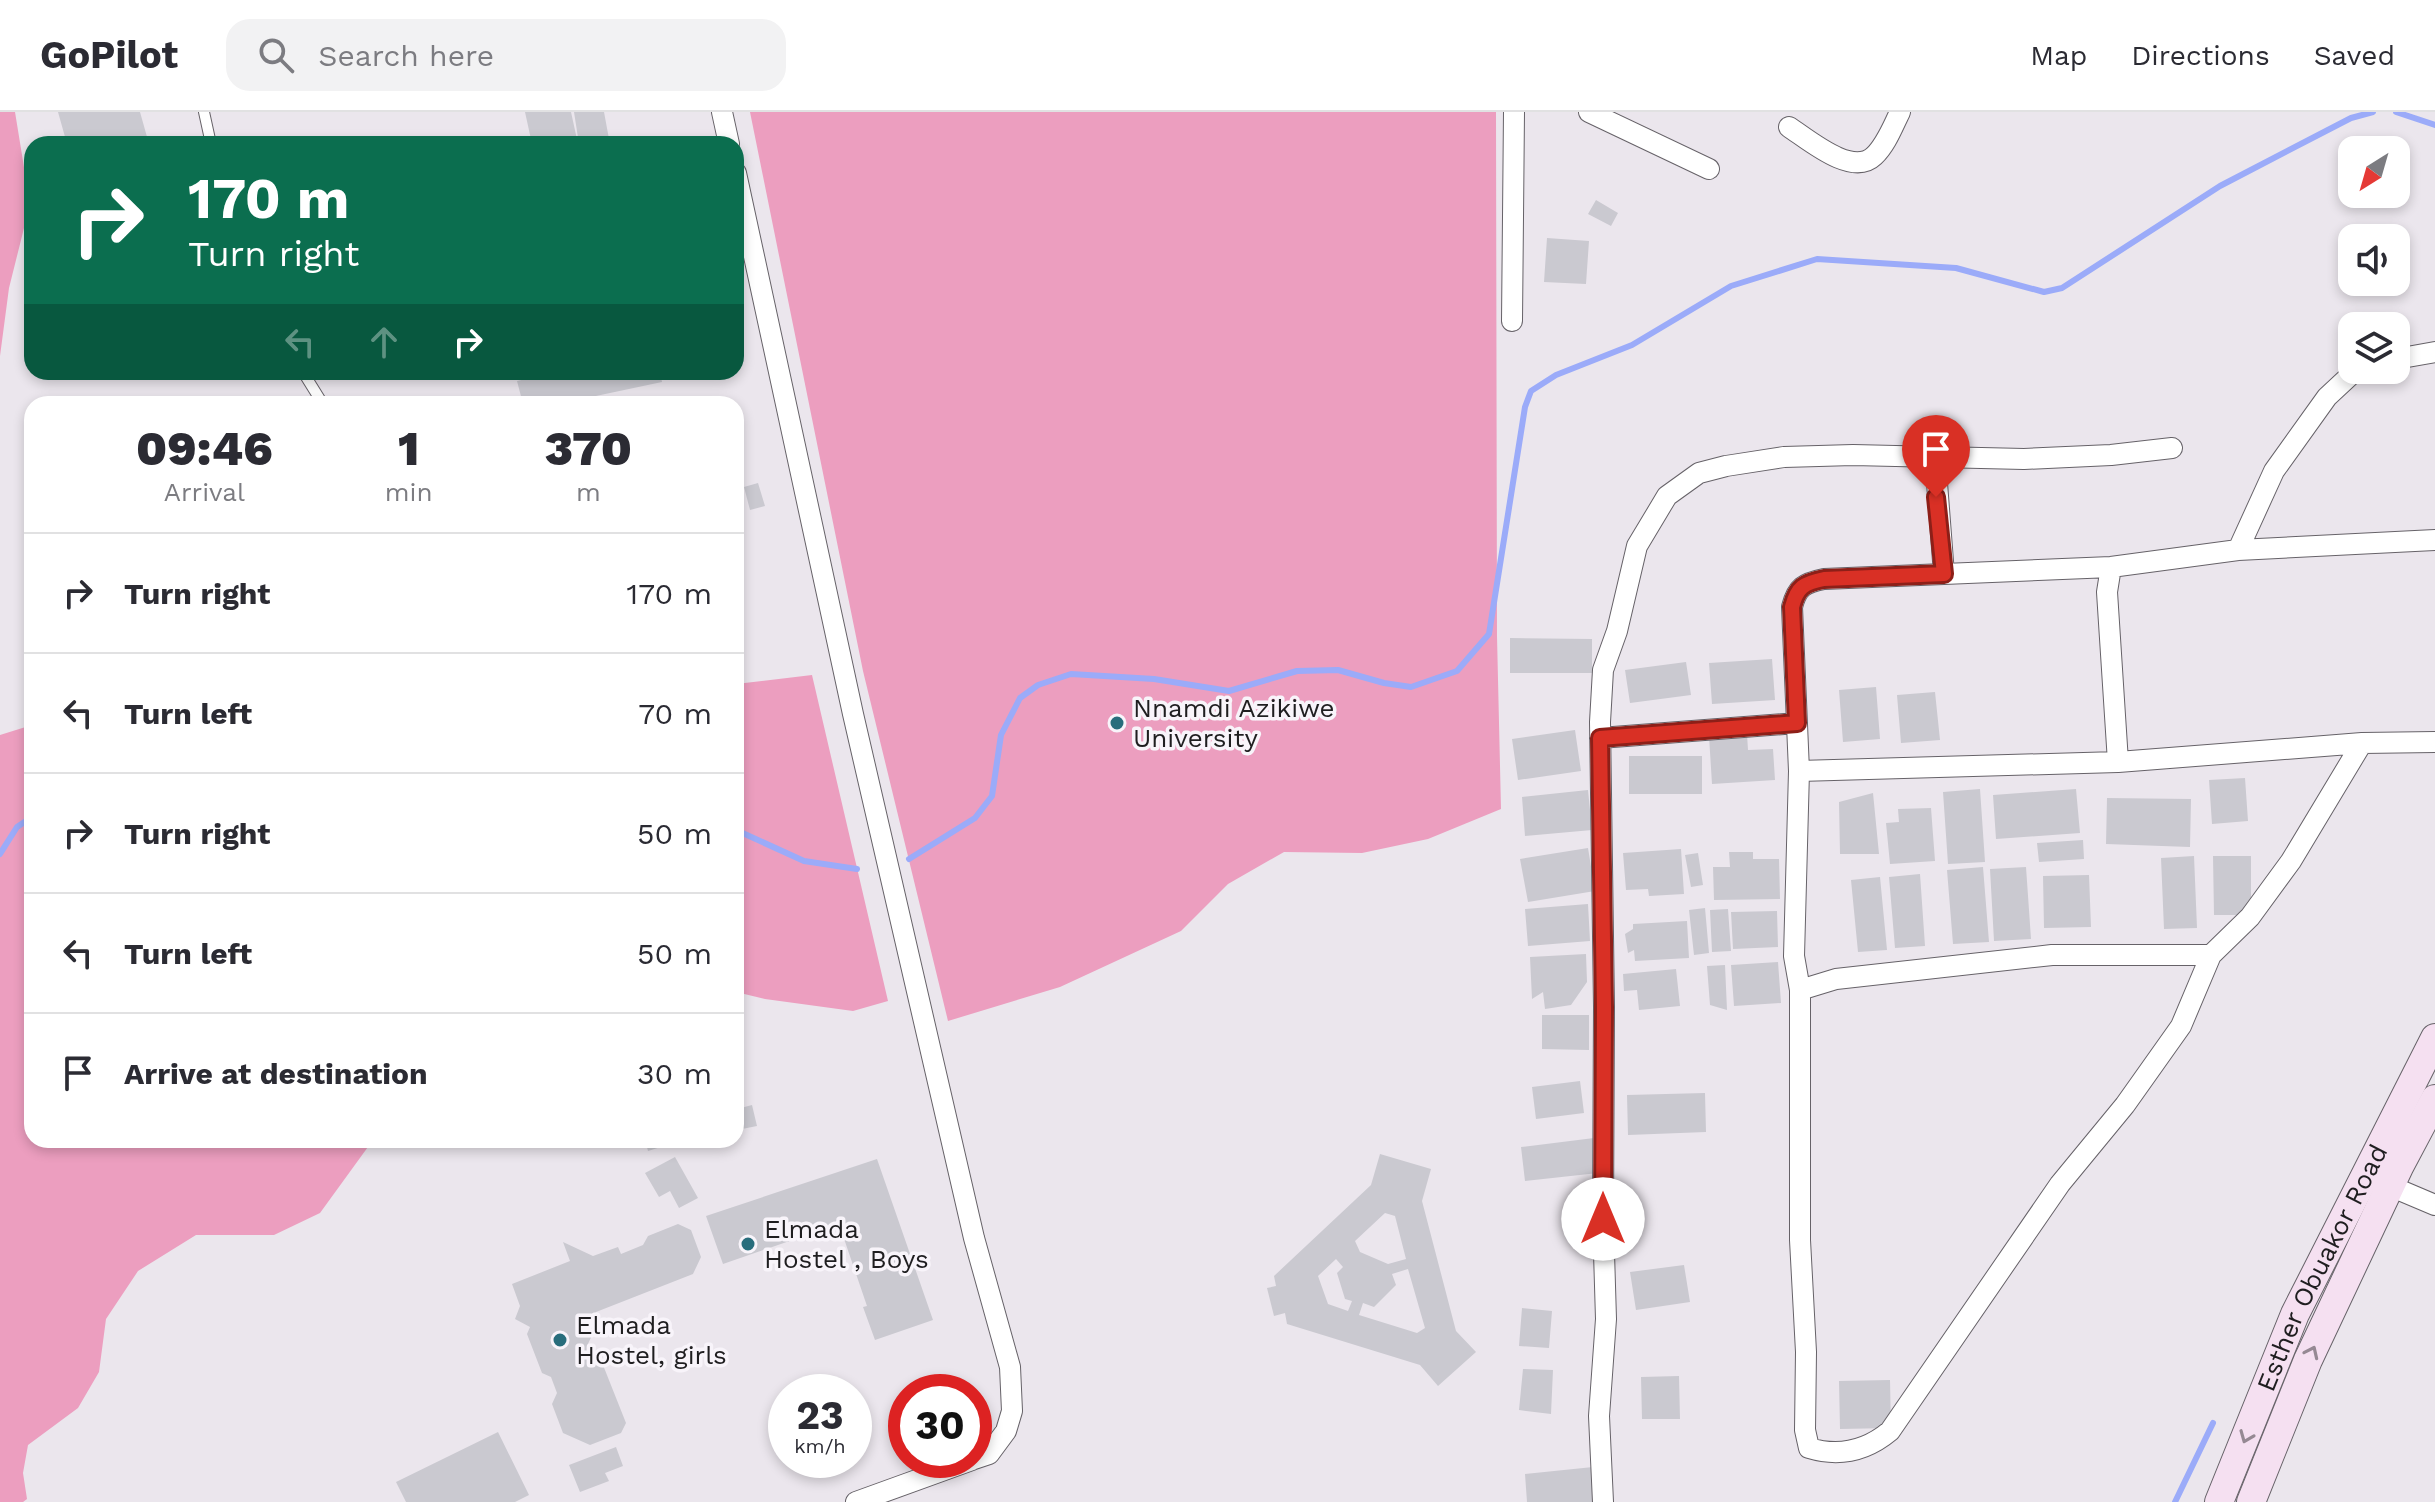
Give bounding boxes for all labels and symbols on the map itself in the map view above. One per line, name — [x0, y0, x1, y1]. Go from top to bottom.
north arrow — [2338, 136, 2410, 208]
pin — [1902, 415, 1970, 497]
place label: Nnamdi Azikiwe University — [1133, 693, 1335, 753]
marker: Nnamdi Azikiwe University — [1108, 714, 1126, 732]
street label: Esther Obuakor Road — [2250, 1139, 2394, 1395]
position arrow — [1561, 1177, 1645, 1261]
place label: Elmada Hostel , Boys — [764, 1214, 929, 1274]
marker: Elmada Hostel , Boys — [739, 1235, 757, 1253]
place label: Elmada Hostel, girls — [576, 1310, 727, 1370]
marker: Elmada Hostel, girls — [551, 1331, 569, 1349]
one-way arrow — [2302, 1346, 2318, 1360]
speed limit sign: 30 — [888, 1374, 992, 1478]
one-way arrow — [2239, 1429, 2255, 1443]

